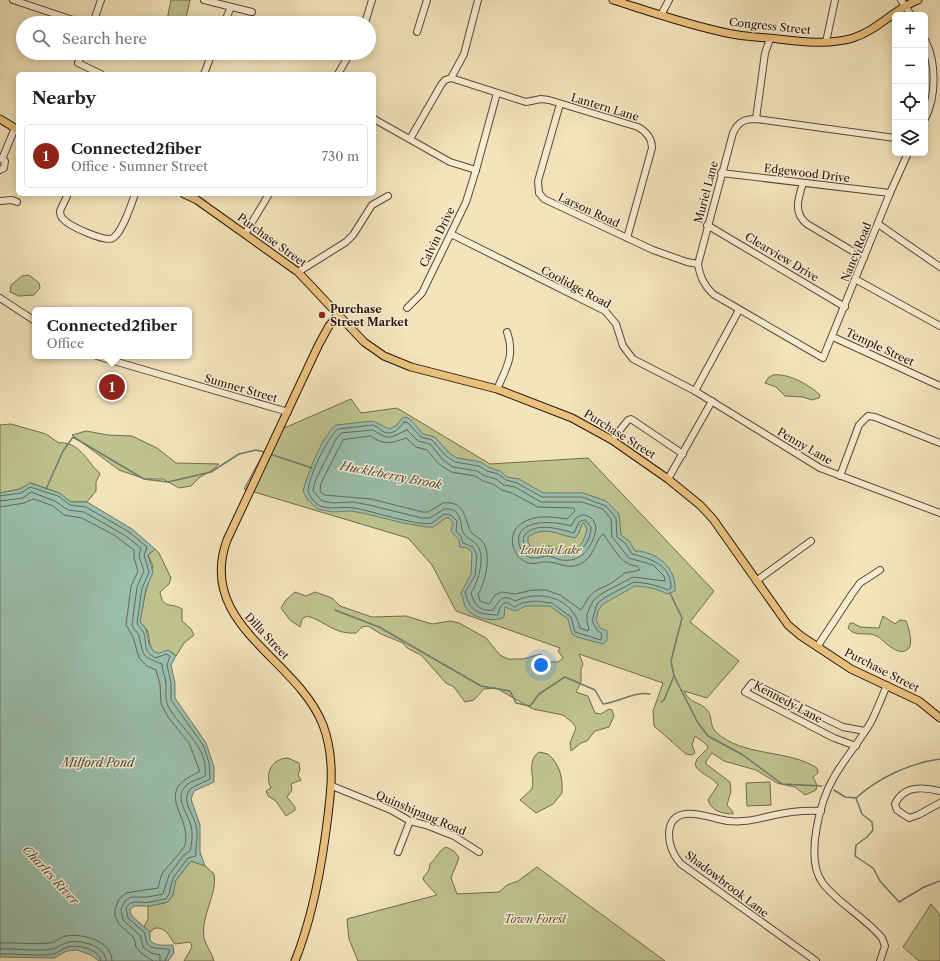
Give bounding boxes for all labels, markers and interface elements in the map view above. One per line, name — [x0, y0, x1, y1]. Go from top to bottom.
map controls — [892, 12, 928, 156]
button: + — [892, 12, 928, 48]
street label: Congress Street — [728, 15, 812, 37]
search box — [16, 16, 376, 60]
icon: search — [30, 27, 52, 49]
text: Search here — [62, 29, 147, 48]
button: − — [892, 48, 928, 84]
button: locate — [892, 84, 928, 120]
text: Nearby — [32, 88, 96, 108]
street label: Lantern Lane — [569, 90, 641, 124]
button: layers — [892, 120, 928, 156]
text: Connected2fiber — [71, 139, 201, 158]
text: 1 — [43, 148, 49, 164]
text: 730 m — [322, 148, 359, 164]
text: Office · Sumner Street — [71, 158, 208, 174]
street label: Muriel Lane — [691, 159, 721, 225]
street label: Edgewood Drive — [763, 161, 851, 185]
street label: Larson Road — [556, 190, 622, 230]
street label: Calvin Drive — [416, 205, 458, 269]
street label: Purchase Street — [235, 210, 309, 270]
street label: Nancy Road — [838, 220, 874, 284]
street label: Clearview Drive — [742, 229, 822, 285]
street label: Coolidge Road — [539, 263, 614, 311]
place label: Purchase Street Market — [330, 302, 409, 329]
popup — [32, 307, 192, 359]
marker: Purchase Street Market — [317, 310, 327, 320]
text: Connected2fiber — [47, 316, 177, 335]
street label: Temple Street — [844, 325, 917, 369]
text: Office — [47, 335, 84, 351]
street label: Sumner Street — [203, 371, 279, 405]
pin: 1 — [99, 372, 125, 402]
street label: Purchase Street — [581, 406, 659, 462]
street label: Penny Lane — [775, 425, 835, 467]
water label: Huckleberry Brook — [338, 458, 444, 492]
park label: Louisa Lake — [519, 543, 582, 557]
street label: Dilla Street — [242, 610, 292, 662]
street label: Purchase Street — [842, 645, 922, 695]
your location — [531, 655, 551, 675]
street label: Kennedy Lane — [751, 678, 825, 726]
water label: Milford Pond — [60, 755, 136, 770]
street label: Quinshipaug Road — [374, 788, 468, 838]
water label: Charles River — [20, 842, 83, 909]
street label: Shadowbrook Lane — [682, 848, 772, 920]
park label: Town Forest — [504, 912, 567, 926]

